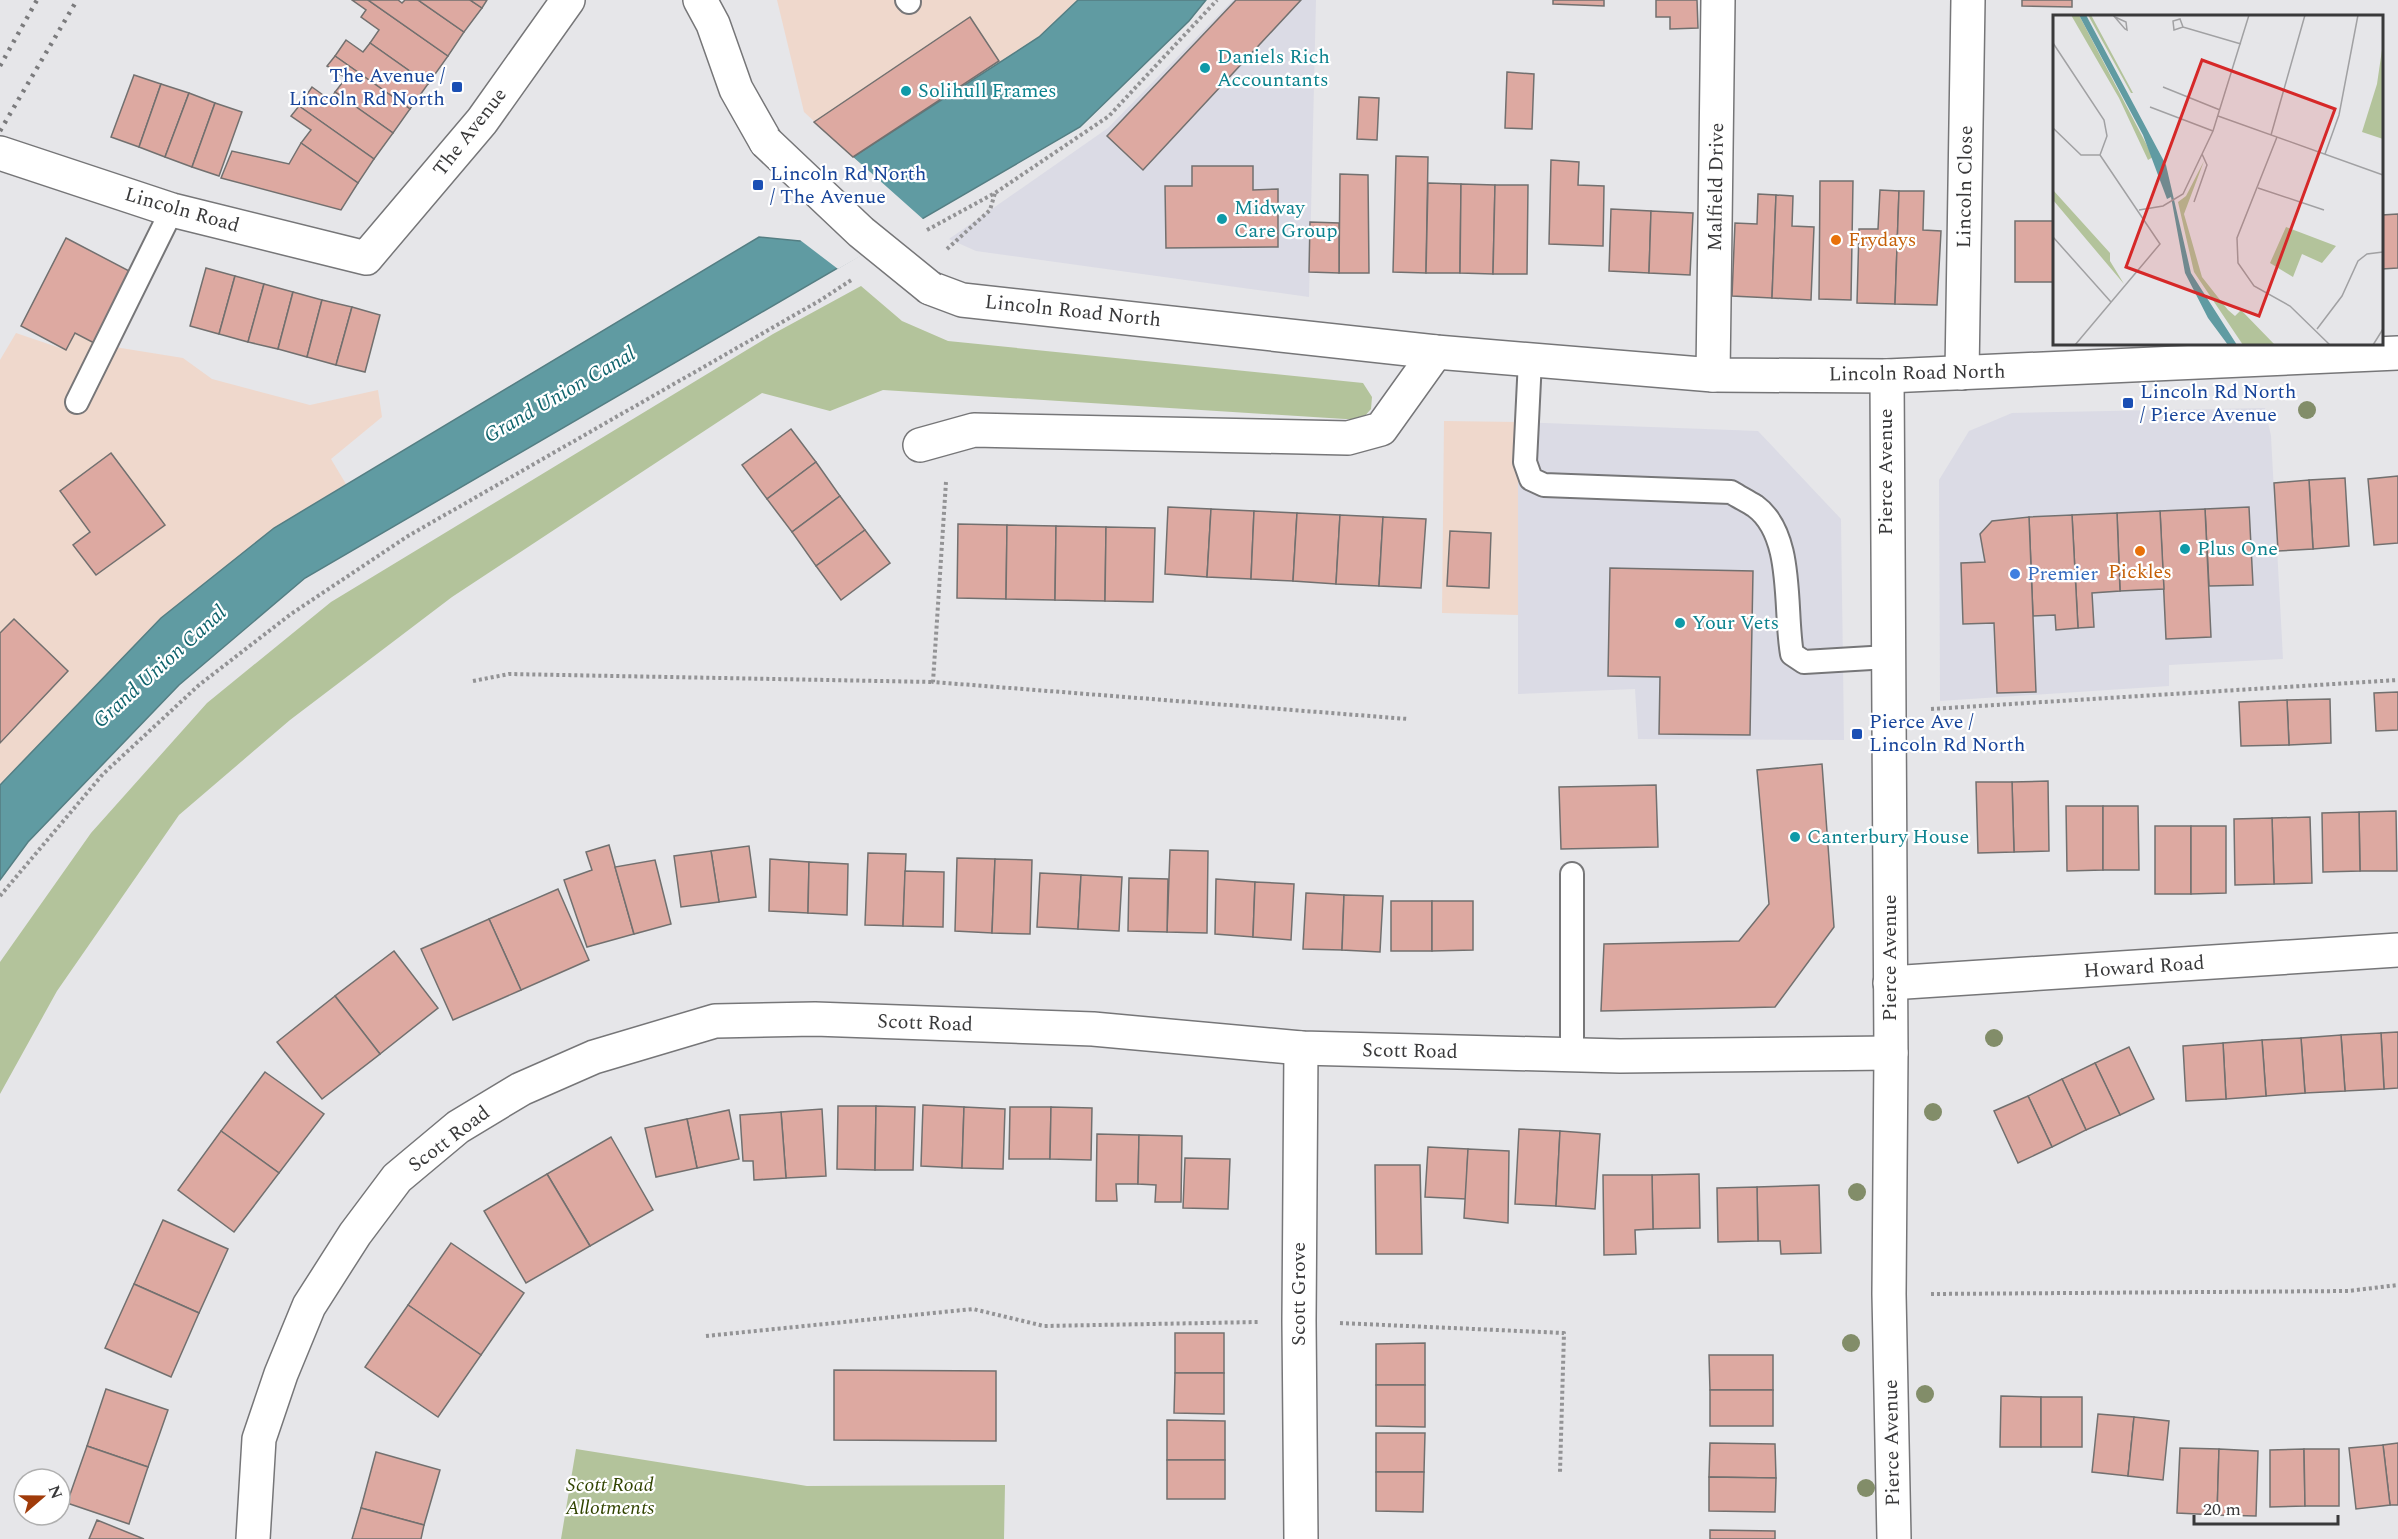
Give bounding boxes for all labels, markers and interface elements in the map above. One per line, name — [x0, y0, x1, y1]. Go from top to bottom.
inset map — [2053, 15, 2383, 345]
place label: Daniels Rich Accountants — [1217, 42, 1330, 95]
place label: The Avenue / Lincoln Rd North — [289, 61, 445, 114]
marker: Daniels Rich Accountants — [1198, 61, 1212, 75]
place label: Solihull Frames — [918, 76, 1057, 106]
marker: The Avenue / Lincoln Rd North — [450, 80, 464, 94]
street label: The Avenue — [426, 81, 514, 183]
marker: Solihull Frames — [899, 84, 913, 98]
street label: Malfield Drive — [1700, 122, 1732, 252]
street label: Lincoln Close — [1949, 125, 1981, 249]
place label: Lincoln Rd North / The Avenue — [770, 159, 926, 212]
marker: Lincoln Rd North / The Avenue — [751, 178, 765, 192]
street label: Lincoln Road — [121, 179, 243, 241]
place label: Midway Care Group — [1234, 193, 1338, 246]
marker: Midway Care Group — [1215, 212, 1229, 226]
place label: Frydays — [1848, 225, 1916, 255]
marker: Frydays — [1829, 233, 1843, 247]
street label: Lincoln Road North — [983, 287, 1163, 335]
water label: Grand Union Canal — [478, 338, 643, 452]
street label: Lincoln Road North — [1828, 356, 2006, 390]
place label: Lincoln Rd North / Pierce Avenue — [2140, 377, 2296, 430]
marker: Lincoln Rd North / Pierce Avenue — [2121, 396, 2135, 410]
street label: Pierce Avenue — [1871, 409, 1901, 535]
place label: Plus One — [2197, 534, 2278, 564]
marker: Plus One — [2178, 542, 2192, 556]
marker: Pickles — [2133, 544, 2147, 558]
place label: Pickles — [2108, 557, 2172, 587]
place label: Premier — [2027, 559, 2098, 589]
marker: Premier — [2008, 567, 2022, 581]
water label: Grand Union Canal — [86, 598, 235, 736]
place label: Your Vets — [1692, 608, 1779, 638]
marker: Your Vets — [1673, 616, 1687, 630]
place label: Pierce Ave / Lincoln Rd North — [1869, 707, 2025, 760]
marker: Pierce Ave / Lincoln Rd North — [1850, 727, 1864, 741]
place label: Canterbury House — [1807, 822, 1969, 852]
marker: Canterbury House — [1788, 830, 1802, 844]
street label: Pierce Avenue — [1875, 895, 1905, 1021]
street label: Howard Road — [2083, 948, 2205, 986]
street label: Scott Road — [877, 1006, 973, 1040]
street label: Scott Road — [1362, 1035, 1458, 1067]
street label: Scott Road — [402, 1098, 496, 1180]
street label: Scott Grove — [1284, 1242, 1314, 1346]
street label: Pierce Avenue — [1876, 1379, 1908, 1507]
north arrow — [12, 1467, 72, 1527]
park label: Scott Road Allotments — [565, 1470, 654, 1523]
text: N — [42, 1482, 69, 1502]
scale bar — [2194, 1488, 2338, 1526]
text: 20 m — [2203, 1496, 2241, 1523]

